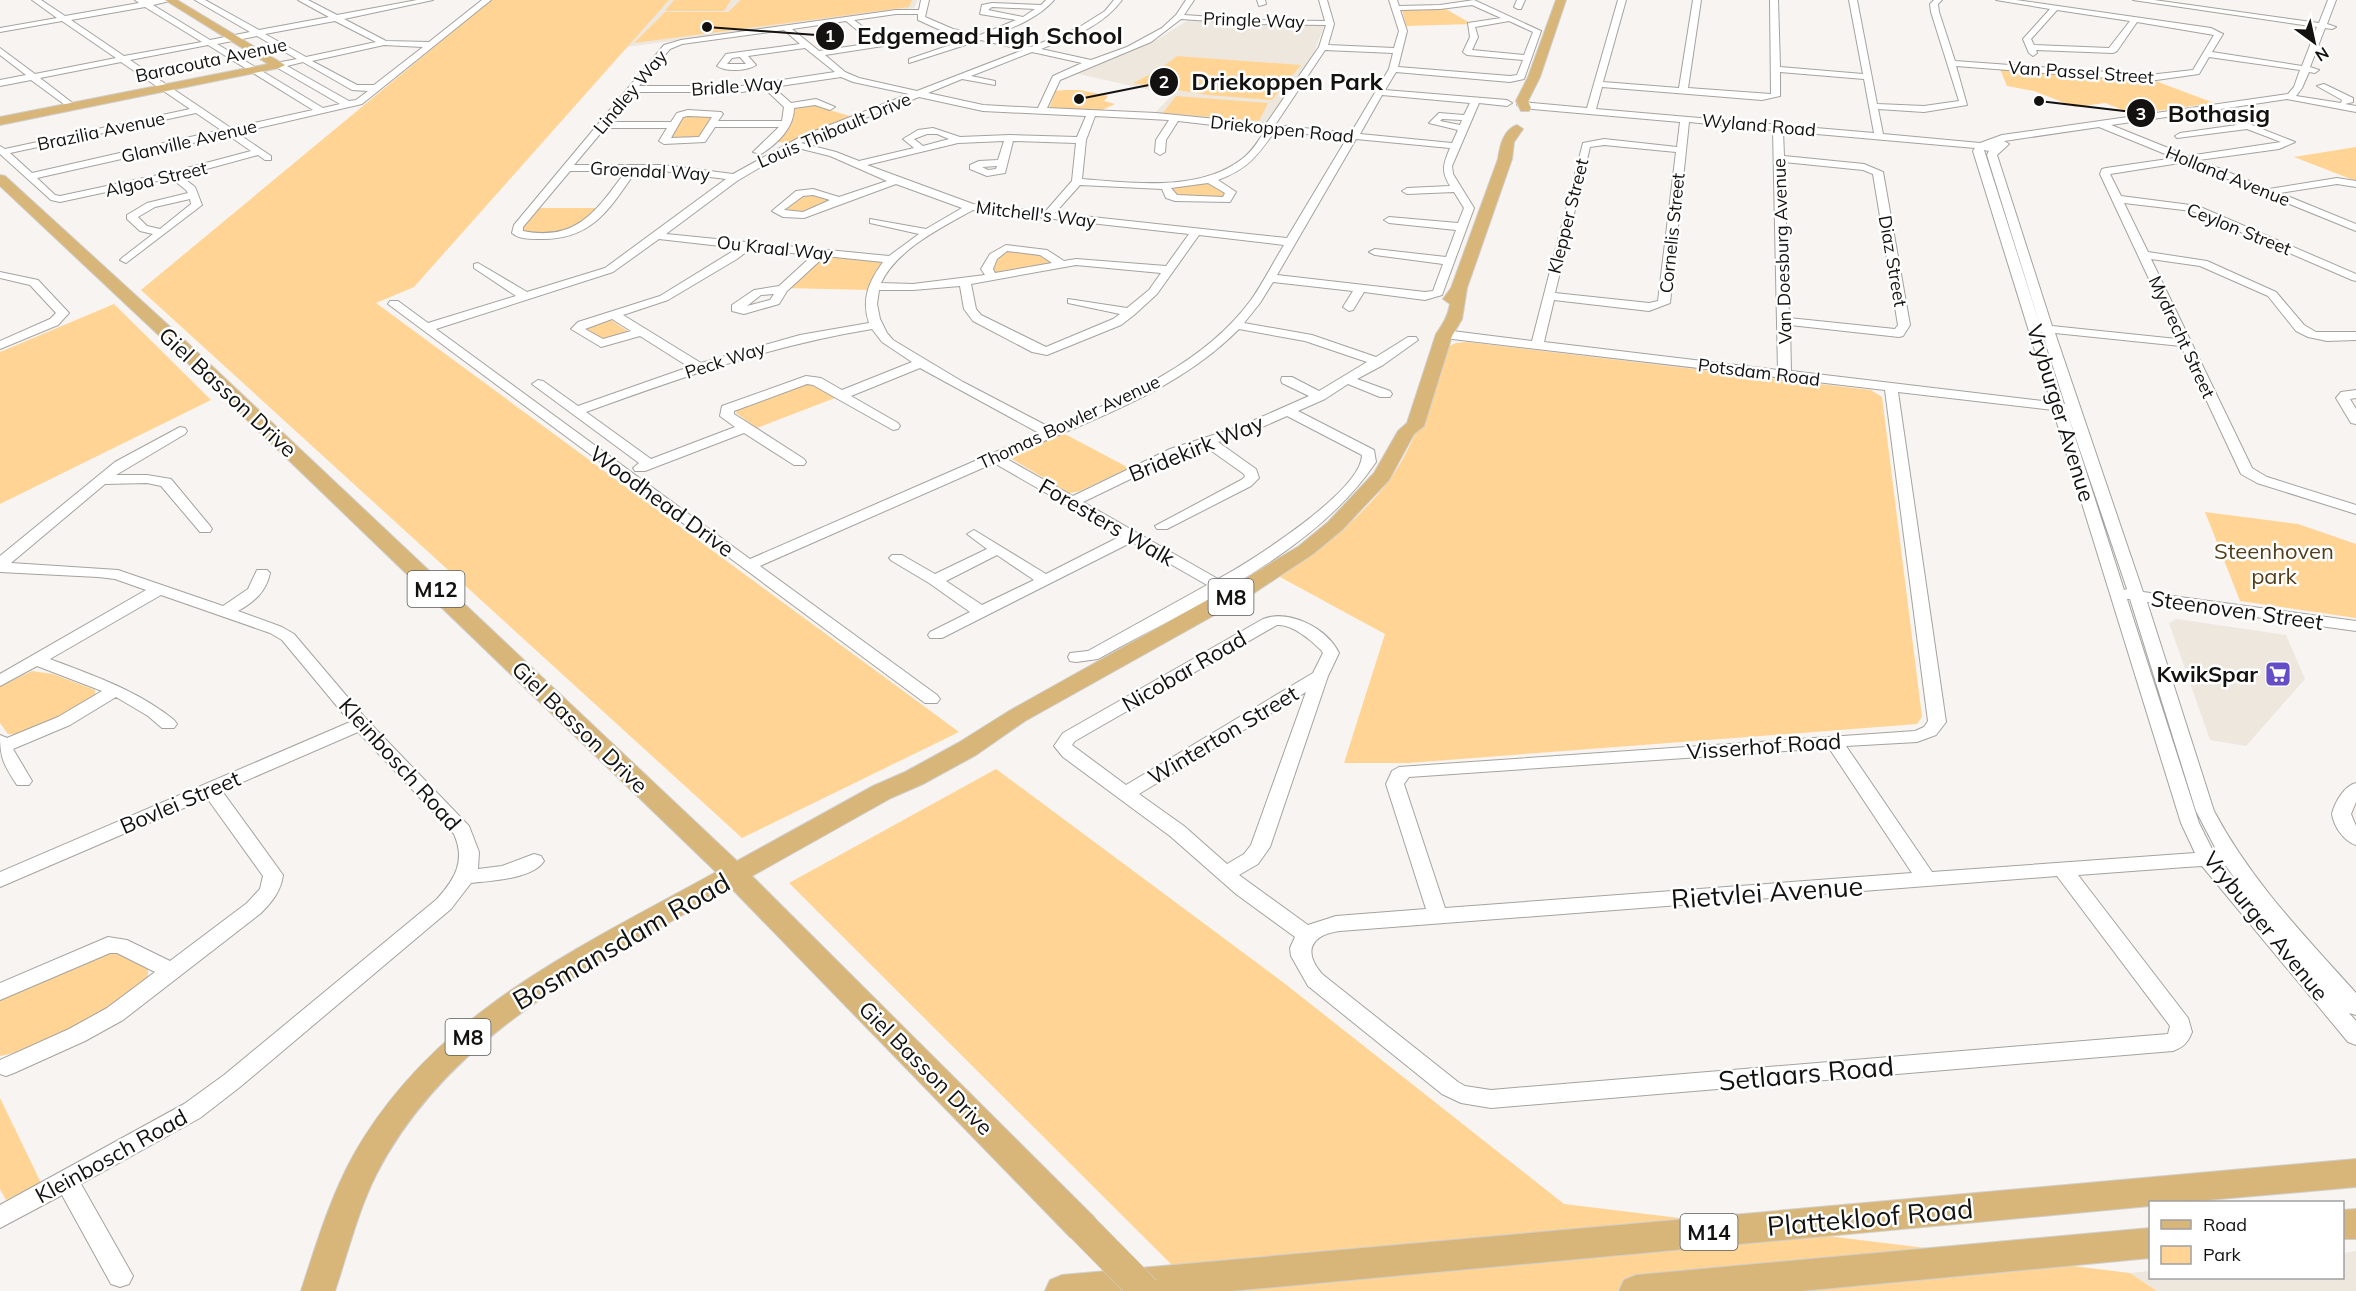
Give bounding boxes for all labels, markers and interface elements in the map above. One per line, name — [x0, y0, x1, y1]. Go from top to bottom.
street label: Pringle Way — [1203, 7, 1306, 33]
north arrow — [2284, 12, 2344, 72]
callout: Edgemead High School — [815, 15, 1135, 57]
text: Edgemead High School — [857, 20, 1123, 50]
text: 1 — [825, 24, 835, 47]
street label: Baracouta Avenue — [133, 33, 289, 87]
text: N — [2312, 43, 2333, 66]
street label: Lindley Way — [588, 45, 672, 139]
street label: Van Passel Street — [2007, 55, 2155, 89]
callout: Driekoppen Park — [1149, 61, 1394, 103]
text: Driekoppen Park — [1191, 66, 1383, 96]
text: 2 — [1159, 70, 1169, 93]
street label: Bridle Way — [690, 71, 784, 101]
street label: Louis Thibault Drive — [754, 87, 914, 173]
callout: Bothasig — [2126, 92, 2282, 134]
text: Bothasig — [2168, 98, 2270, 128]
text: 3 — [2136, 102, 2146, 125]
street label: Brazilia Avenue — [35, 106, 167, 156]
street label: Wyland Road — [1701, 109, 1817, 141]
street label: Driekoppen Road — [1209, 110, 1355, 148]
street label: Glanville Avenue — [119, 114, 259, 168]
street label: Holland Avenue — [2162, 141, 2294, 211]
street label: Algoa Street — [103, 156, 209, 202]
street label: Groendal Way — [589, 156, 711, 186]
street label: Klepper Street — [1543, 156, 1593, 276]
street label: Van Doesburg Avenue — [1767, 158, 1797, 344]
street label: Cornelis Street — [1654, 172, 1690, 294]
street label: Mitchell's Way — [975, 195, 1098, 233]
street label: Ceylon Street — [2183, 198, 2295, 260]
street label: Diaz Street — [1874, 214, 1912, 308]
street label: Ou Kraal Way — [716, 230, 835, 266]
street label: Mydrecht Street — [2144, 272, 2220, 402]
street label: Giel Basson Drive — [153, 321, 303, 463]
street label: Vryburger Avenue — [2021, 321, 2101, 505]
street label: Peck Way — [682, 336, 769, 384]
street label: Potsdam Road — [1697, 353, 1821, 391]
street label: Thomas Bowler Avenue — [974, 370, 1164, 474]
street label: Bridekirk Way — [1124, 408, 1268, 488]
street label: Woodhead Drive — [584, 439, 740, 563]
street label: Foresters Walk — [1034, 472, 1180, 573]
park label: Steenhoven park — [2214, 537, 2334, 590]
road number: M12 — [408, 571, 464, 607]
road number: M8 — [1208, 579, 1254, 615]
street label: Steenoven Street — [2149, 584, 2325, 636]
street label: Nicobar Road — [1117, 624, 1251, 718]
street label: Giel Basson Drive — [506, 655, 654, 799]
supermarket icon: KwikSpar — [2263, 659, 2293, 689]
place label: KwikSpar — [2157, 660, 2258, 688]
street label: Winterton Street — [1143, 679, 1303, 791]
street label: Kleinbosch Road — [333, 692, 467, 836]
street label: Visserhof Road — [1686, 727, 1842, 765]
street label: Bovlei Street — [116, 764, 245, 840]
street label: Vryburger Avenue — [2197, 846, 2335, 1006]
street label: Bosmansdam Road — [506, 865, 736, 1017]
street label: Rietvlei Avenue — [1670, 868, 1864, 916]
street label: Giel Basson Drive — [853, 995, 999, 1141]
road number: M8 — [446, 1019, 490, 1055]
street label: Setlaars Road — [1717, 1048, 1895, 1098]
street label: Kleinbosch Road — [30, 1103, 192, 1209]
street label: Plattekloof Road — [1766, 1191, 1974, 1243]
legend — [2149, 1201, 2344, 1279]
text: Road — [2203, 1213, 2247, 1236]
road number: M14 — [1680, 1214, 1738, 1250]
text: Park — [2203, 1243, 2242, 1266]

